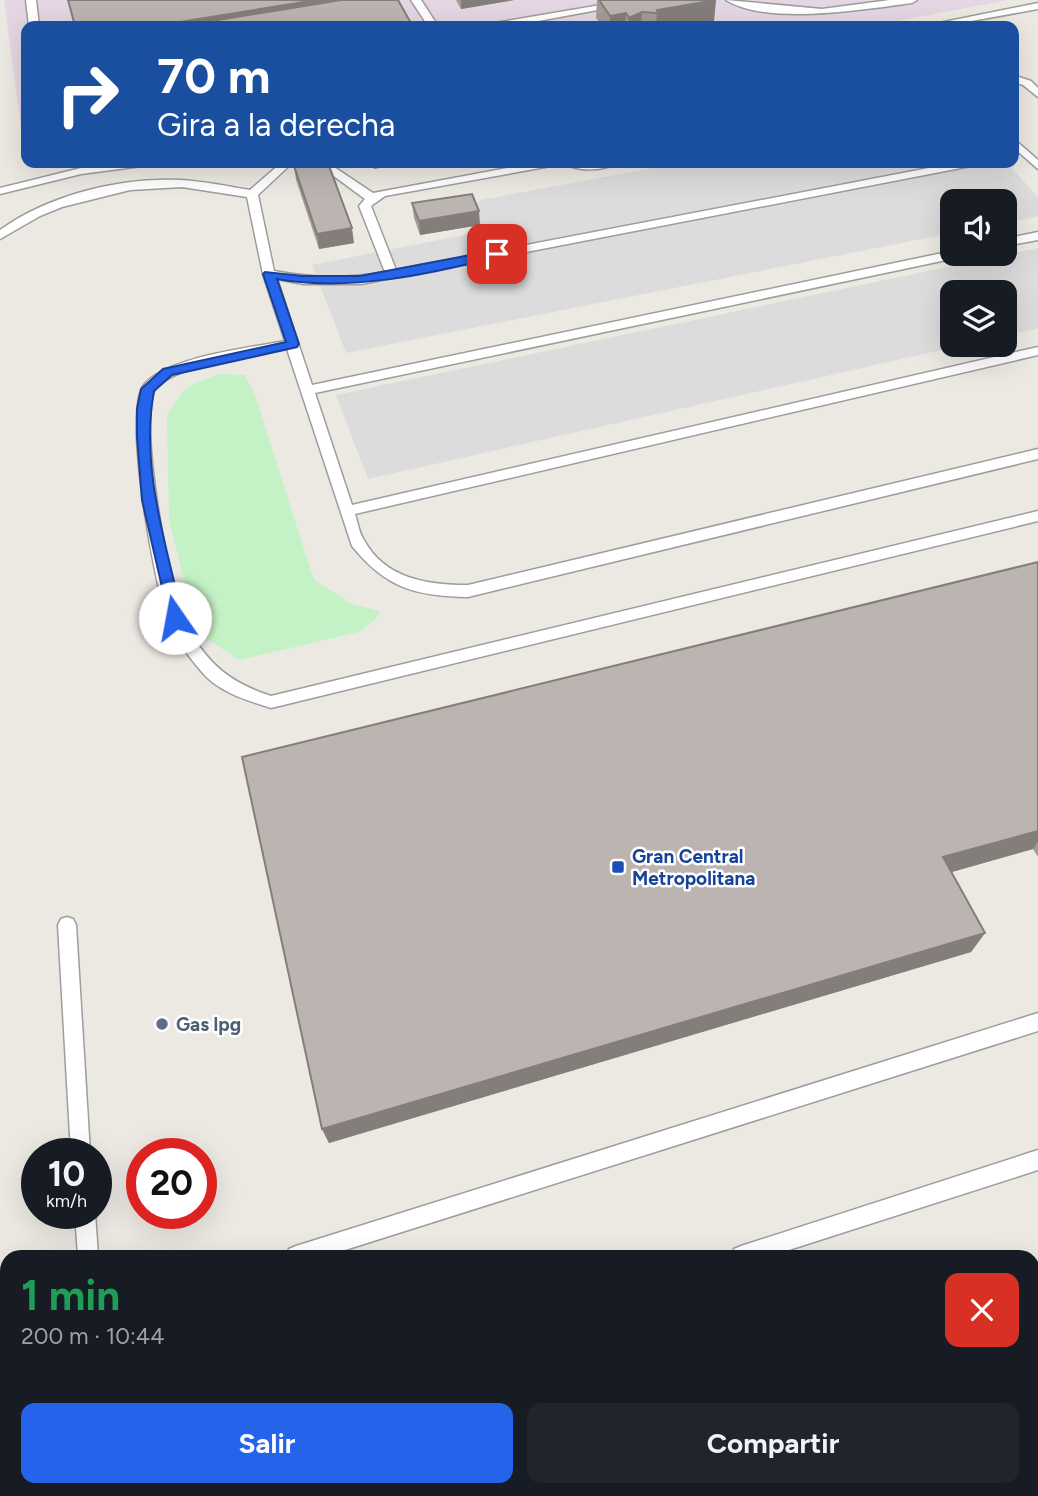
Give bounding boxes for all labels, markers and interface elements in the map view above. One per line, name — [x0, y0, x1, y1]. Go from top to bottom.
text: 70 m — [157, 46, 270, 105]
icon: right — [42, 49, 133, 140]
text: Gira a la derecha — [157, 106, 395, 144]
map controls — [940, 189, 1017, 357]
button: sound — [940, 189, 1017, 266]
pin — [467, 224, 527, 284]
icon: arrive — [478, 235, 516, 273]
button: layers — [940, 280, 1017, 357]
position arrow — [138, 581, 212, 655]
place label: Gran Central Metropolitana — [632, 845, 755, 890]
marker: Gran Central Metropolitana — [610, 859, 626, 875]
place label: Gas lpg — [176, 1013, 241, 1036]
marker: Gas lpg — [154, 1016, 170, 1032]
speed limit sign: 20 — [126, 1138, 217, 1229]
text: 10 — [48, 1153, 85, 1195]
text: km/h — [46, 1190, 87, 1212]
text: 1 min — [21, 1270, 120, 1321]
button: close — [945, 1273, 1019, 1347]
text: 200 m · 10:44 — [21, 1322, 164, 1350]
button: Salir — [21, 1403, 513, 1483]
button: Compartir — [527, 1403, 1019, 1483]

